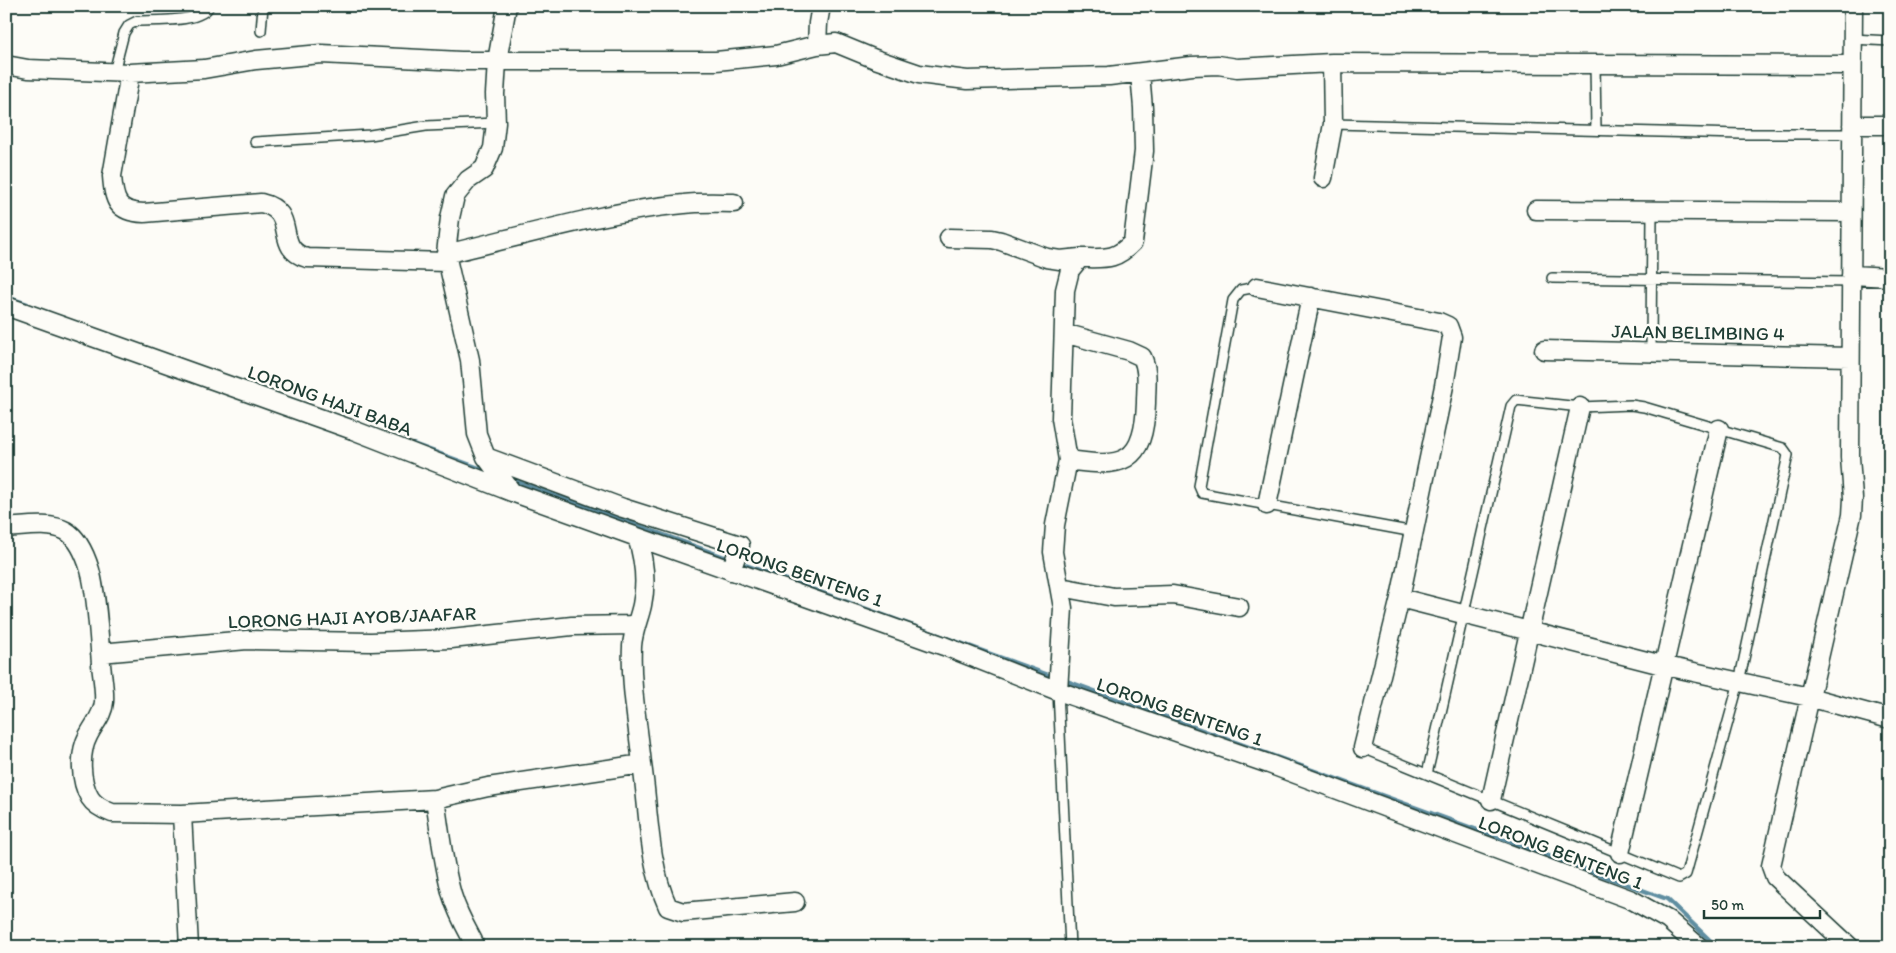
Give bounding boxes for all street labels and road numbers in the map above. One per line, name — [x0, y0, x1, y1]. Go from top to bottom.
street label: JALAN BELIMBING 4 — [1611, 319, 1785, 346]
street label: LORONG HAJI BABA — [244, 360, 415, 441]
street label: LORONG BENTENG 1 — [714, 533, 886, 612]
street label: LORONG HAJI AYOB/JAAFAR — [227, 602, 477, 633]
street label: LORONG BENTENG 1 — [1094, 672, 1266, 751]
street label: LORONG BENTENG 1 — [1475, 810, 1646, 895]

